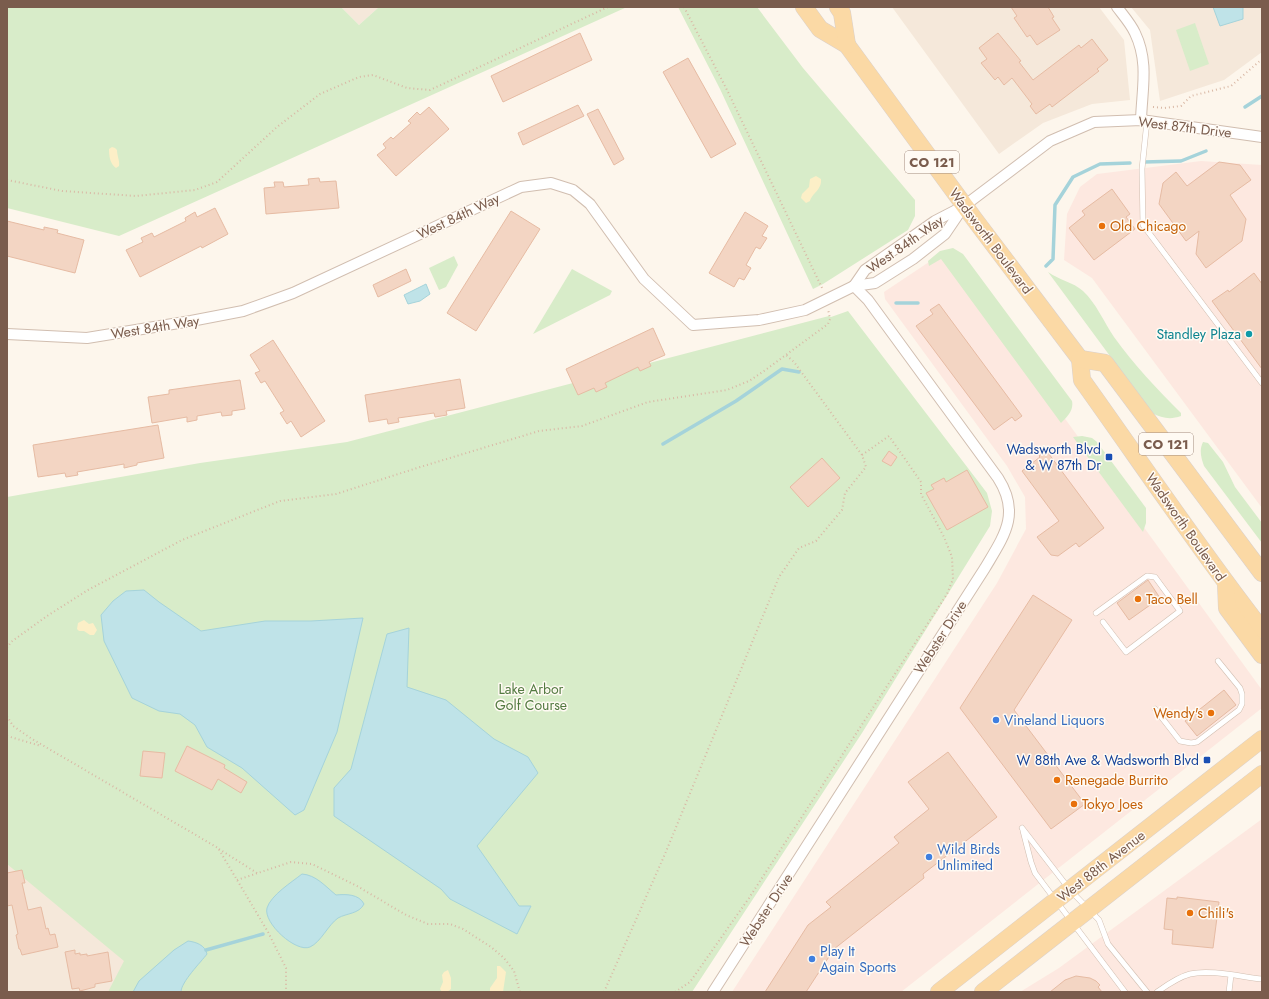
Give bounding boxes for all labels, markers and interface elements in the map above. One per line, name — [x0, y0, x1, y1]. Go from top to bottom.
street label: West 87th Drive — [1137, 111, 1233, 143]
road number: CO 121 — [905, 151, 959, 173]
street label: Wadsworth Boulevard — [944, 184, 1038, 298]
street label: West 84th Way — [413, 188, 503, 244]
street label: West 84th Way — [863, 210, 948, 278]
place label: Old Chicago — [1110, 216, 1186, 236]
marker: Old Chicago — [1097, 221, 1107, 231]
street label: West 84th Way — [109, 310, 201, 344]
place label: Standley Plaza — [1157, 324, 1241, 344]
marker: Standley Plaza — [1244, 329, 1254, 339]
road number: CO 121 — [1139, 433, 1193, 455]
place label: Wadsworth Blvd & W 87th Dr — [1006, 439, 1101, 475]
marker: Wadsworth Blvd & W 87th Dr — [1104, 452, 1114, 462]
street label: Wadsworth Boulevard — [1141, 469, 1231, 585]
place label: Taco Bell — [1146, 589, 1198, 609]
marker: Taco Bell — [1133, 594, 1143, 604]
street label: Webster Drive — [909, 596, 971, 678]
park label: Lake Arbor Golf Course — [495, 679, 567, 715]
place label: Wendy's — [1153, 703, 1203, 723]
marker: Wendy's — [1206, 708, 1216, 718]
place label: Vineland Liquors — [1004, 710, 1105, 730]
marker: Vineland Liquors — [991, 715, 1001, 725]
place label: W 88th Ave & Wadsworth Blvd — [1017, 750, 1199, 770]
marker: W 88th Ave & Wadsworth Blvd — [1202, 755, 1212, 765]
place label: Renegade Burrito — [1065, 770, 1168, 790]
marker: Renegade Burrito — [1052, 775, 1062, 785]
place label: Tokyo Joes — [1082, 794, 1143, 814]
marker: Tokyo Joes — [1069, 799, 1079, 809]
street label: West 88th Avenue — [1053, 825, 1149, 907]
place label: Wild Birds Unlimited — [937, 839, 1000, 875]
marker: Wild Birds Unlimited — [924, 852, 934, 862]
street label: Webster Drive — [735, 869, 797, 951]
place label: Chili's — [1198, 903, 1234, 923]
marker: Chili's — [1185, 908, 1195, 918]
place label: Play It Again Sports — [820, 941, 897, 977]
marker: Play It Again Sports — [807, 954, 817, 964]

